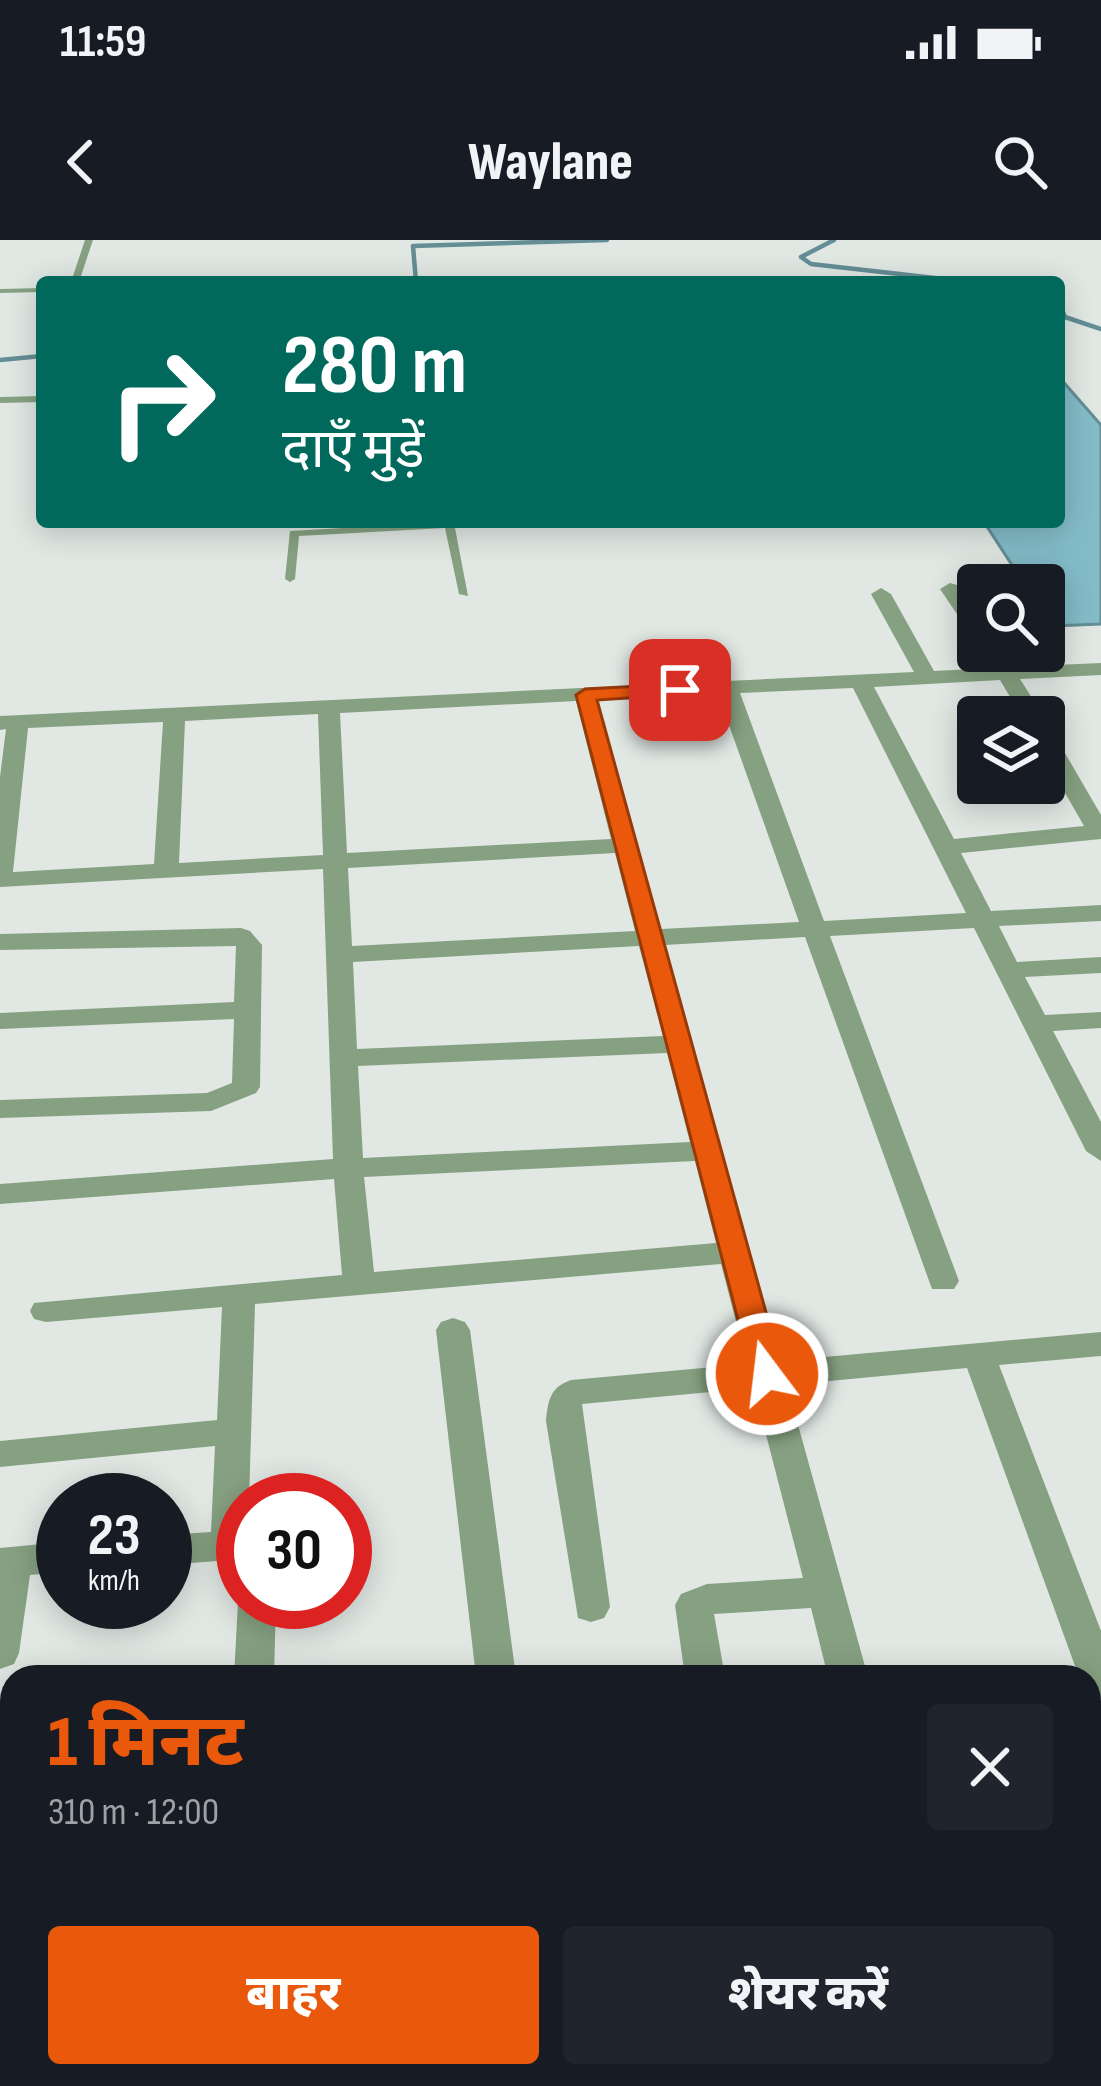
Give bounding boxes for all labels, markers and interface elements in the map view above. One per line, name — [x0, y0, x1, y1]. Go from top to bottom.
text: 11:59 — [60, 15, 146, 70]
icon: back — [48, 129, 114, 195]
icon: search — [987, 129, 1053, 195]
text: Waylane — [468, 130, 633, 195]
text: 280 m — [282, 316, 467, 417]
icon: right — [84, 324, 240, 480]
text: दाएँ मुड़ें — [282, 418, 424, 483]
map controls — [957, 564, 1065, 804]
button: search — [957, 564, 1065, 672]
pin — [629, 639, 731, 741]
icon: arrive — [647, 657, 713, 723]
button: layers — [957, 696, 1065, 804]
position arrow — [704, 1311, 830, 1437]
speed limit sign: 30 — [216, 1473, 372, 1629]
text: 23 — [87, 1500, 141, 1572]
text: km/h — [88, 1563, 140, 1599]
text: 1 मिनट — [48, 1700, 244, 1787]
button: close — [927, 1704, 1053, 1830]
text: 310 m · 12:00 — [48, 1789, 219, 1836]
button: बाहर — [48, 1926, 539, 2064]
button: शेयर करें — [563, 1926, 1053, 2064]

